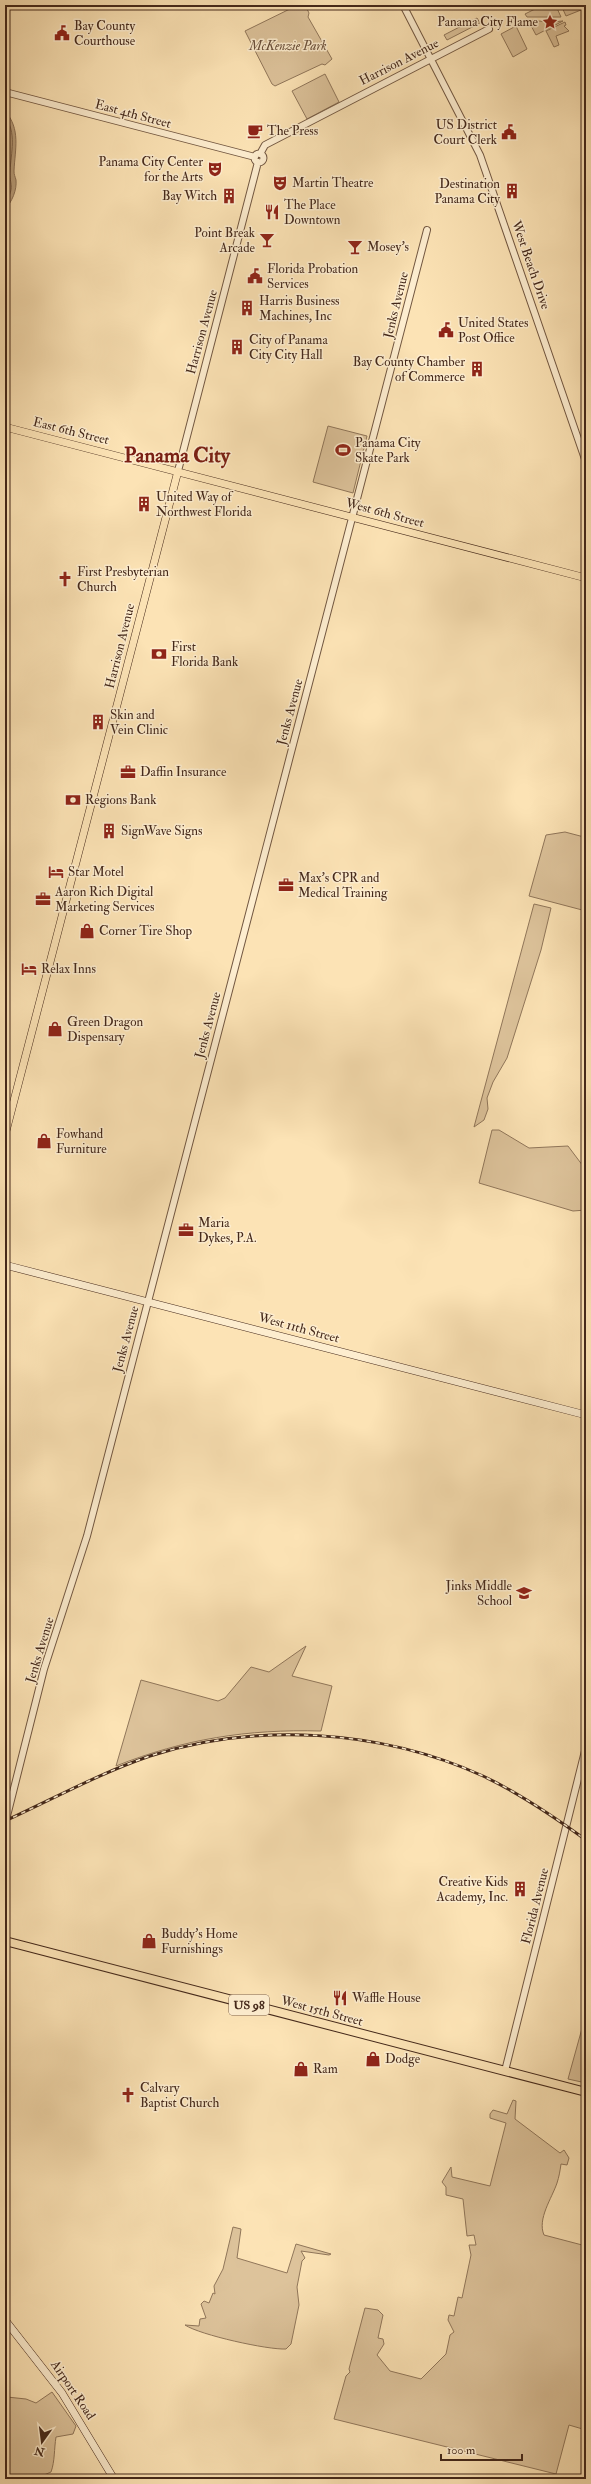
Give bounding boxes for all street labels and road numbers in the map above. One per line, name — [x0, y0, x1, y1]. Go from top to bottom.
street label: Harrison Avenue — [357, 35, 442, 89]
street label: East 4th Street — [93, 96, 173, 132]
street label: West Beach Drive — [508, 218, 554, 312]
street label: Jenks Avenue — [380, 269, 412, 341]
street label: Harrison Avenue — [183, 287, 221, 376]
street label: East 6th Street — [31, 414, 111, 448]
street label: West 6th Street — [343, 495, 426, 531]
street label: Harrison Avenue — [102, 601, 138, 690]
street label: Jenks Avenue — [273, 676, 307, 748]
street label: Jenks Avenue — [191, 989, 225, 1061]
street label: Jenks Avenue — [109, 1303, 143, 1375]
street label: West 11th Street — [256, 1309, 341, 1347]
street label: Jenks Avenue — [22, 1615, 58, 1686]
street label: Florida Avenue — [518, 1866, 552, 1946]
street label: West 15th Street — [278, 1992, 365, 2030]
road number: US 98 — [229, 1995, 269, 2015]
street label: Airport Road — [46, 2356, 99, 2424]

